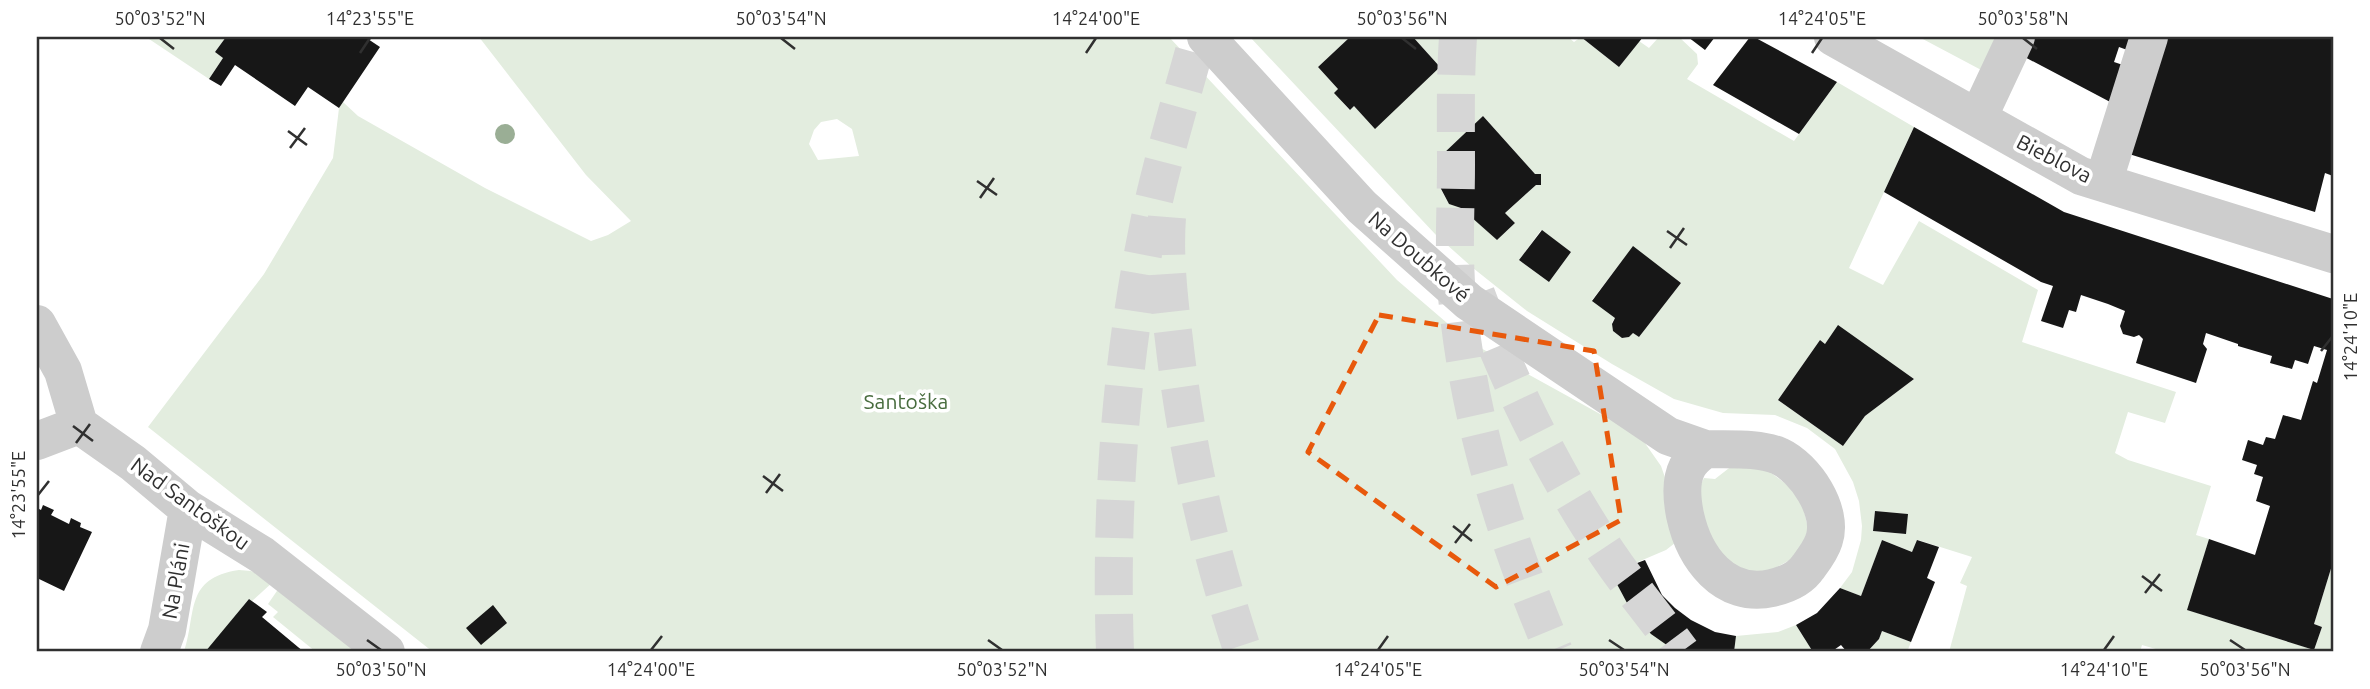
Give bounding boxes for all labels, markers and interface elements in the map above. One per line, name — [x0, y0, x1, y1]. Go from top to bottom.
text: 50°03'52"N — [114, 8, 206, 28]
text: 14°23'55"E — [326, 8, 414, 28]
text: 50°03'54"N — [735, 8, 827, 28]
text: 14°24'00"E — [1052, 8, 1140, 28]
text: 50°03'56"N — [1356, 8, 1448, 28]
text: 14°24'05"E — [1778, 8, 1866, 28]
text: 50°03'58"N — [1977, 8, 2069, 28]
street label: Bieblova — [2013, 129, 2096, 187]
street label: Na Doubkové — [1364, 206, 1475, 307]
text: 14°24'10"E — [2340, 293, 2360, 381]
park label: Santoška — [864, 389, 948, 413]
text: 14°23'55"E — [8, 451, 28, 539]
street label: Nad Santoškou — [127, 452, 255, 554]
street label: Na Pláni — [157, 541, 193, 621]
text: 50°03'50"N — [335, 659, 427, 679]
text: 14°24'00"E — [607, 659, 695, 679]
text: 50°03'52"N — [956, 659, 1048, 679]
text: 14°24'05"E — [1334, 659, 1422, 679]
text: 50°03'54"N — [1578, 659, 1670, 679]
text: 14°24'10"E — [2060, 659, 2148, 679]
text: 50°03'56"N — [2199, 659, 2291, 679]

